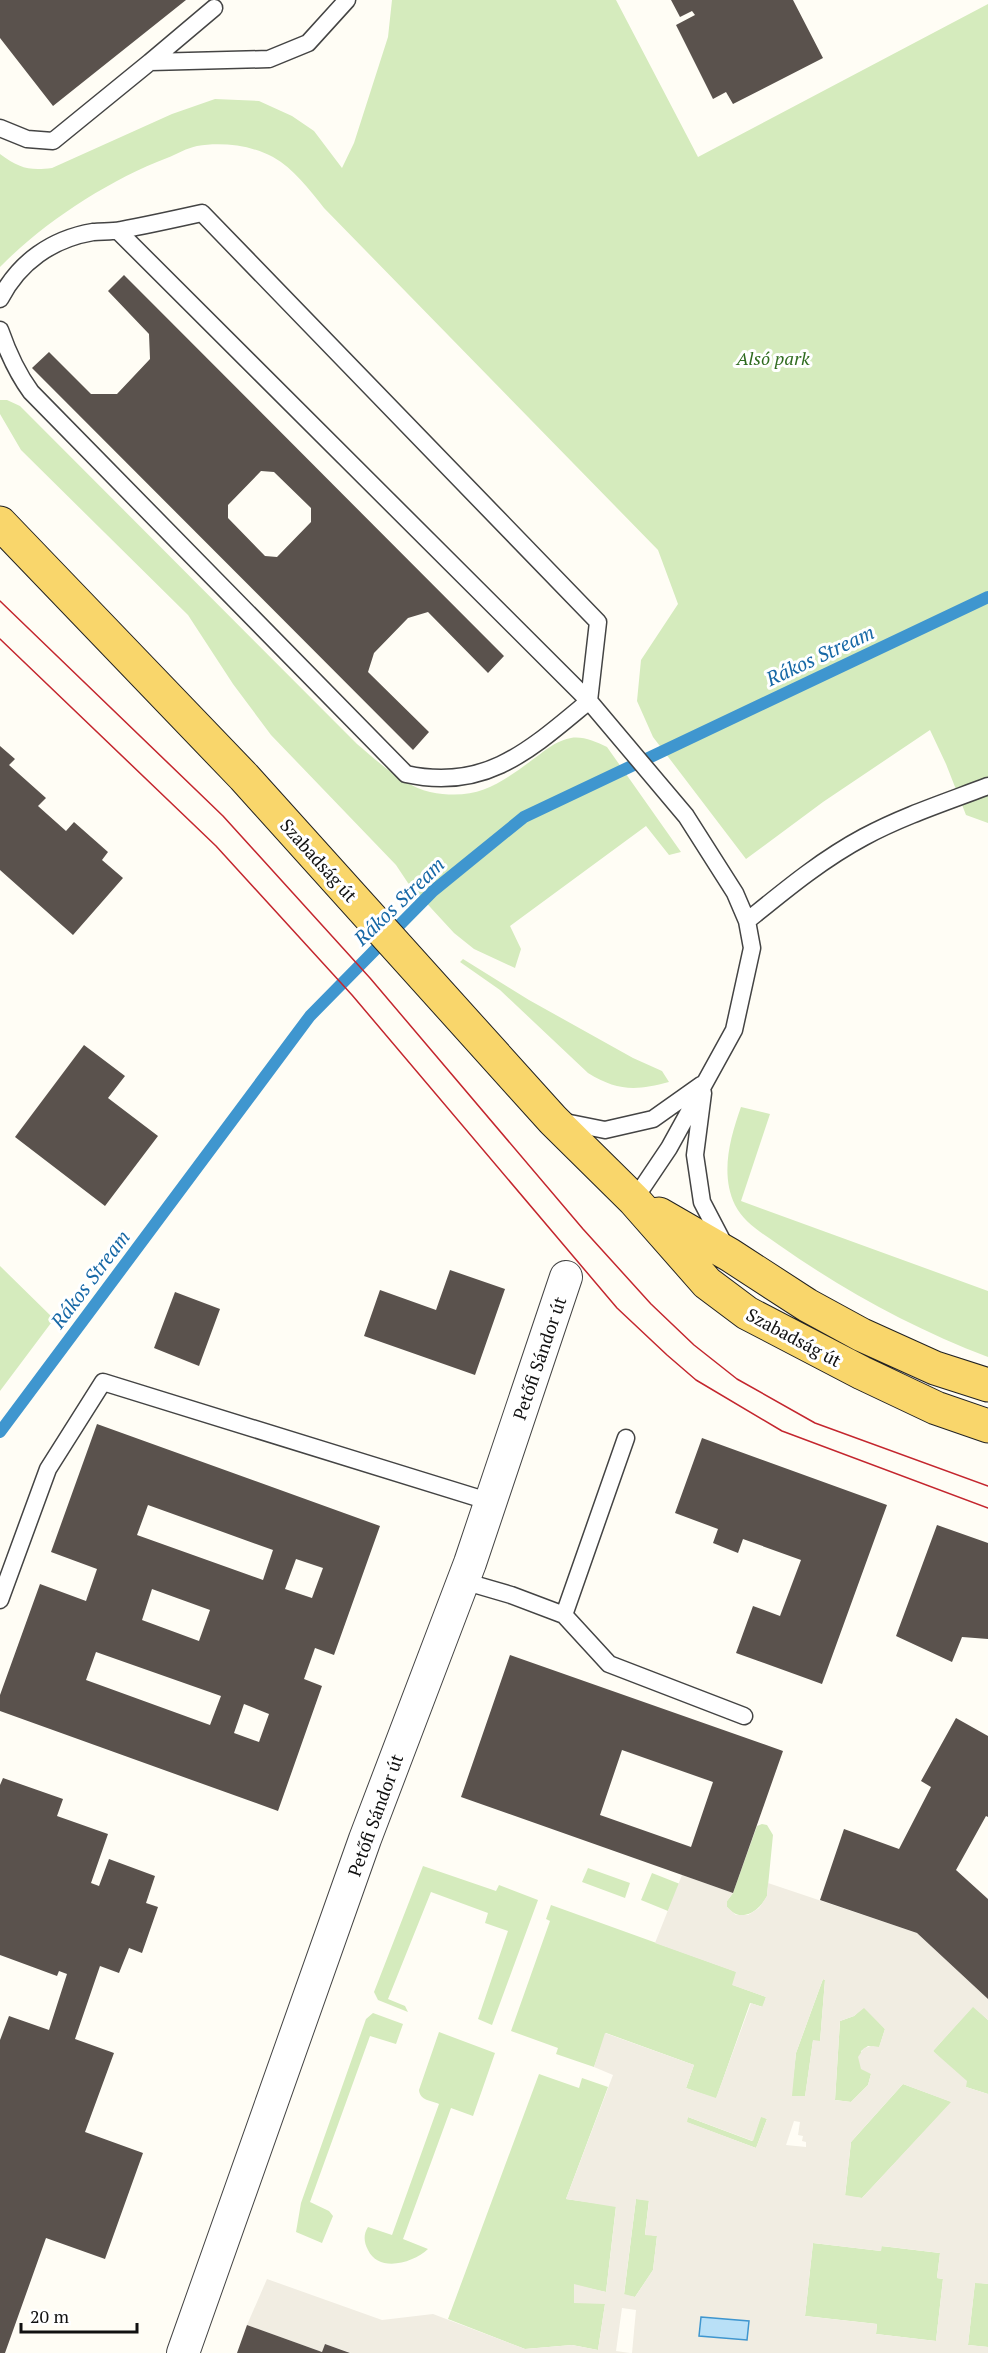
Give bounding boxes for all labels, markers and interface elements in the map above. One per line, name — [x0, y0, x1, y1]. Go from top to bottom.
park label: Alsó park — [735, 346, 810, 370]
water label: Rákos Stream — [761, 618, 879, 692]
street label: Szabadság út — [275, 813, 363, 907]
water label: Rákos Stream — [347, 851, 450, 952]
water label: Rákos Stream — [44, 1224, 136, 1334]
street label: Petőfi Sándor út — [507, 1293, 571, 1423]
street label: Szabadság út — [742, 1302, 846, 1372]
street label: Petőfi Sándor út — [342, 1750, 408, 1880]
scale bar — [21, 2296, 136, 2334]
text: 20 m — [30, 2304, 70, 2328]

